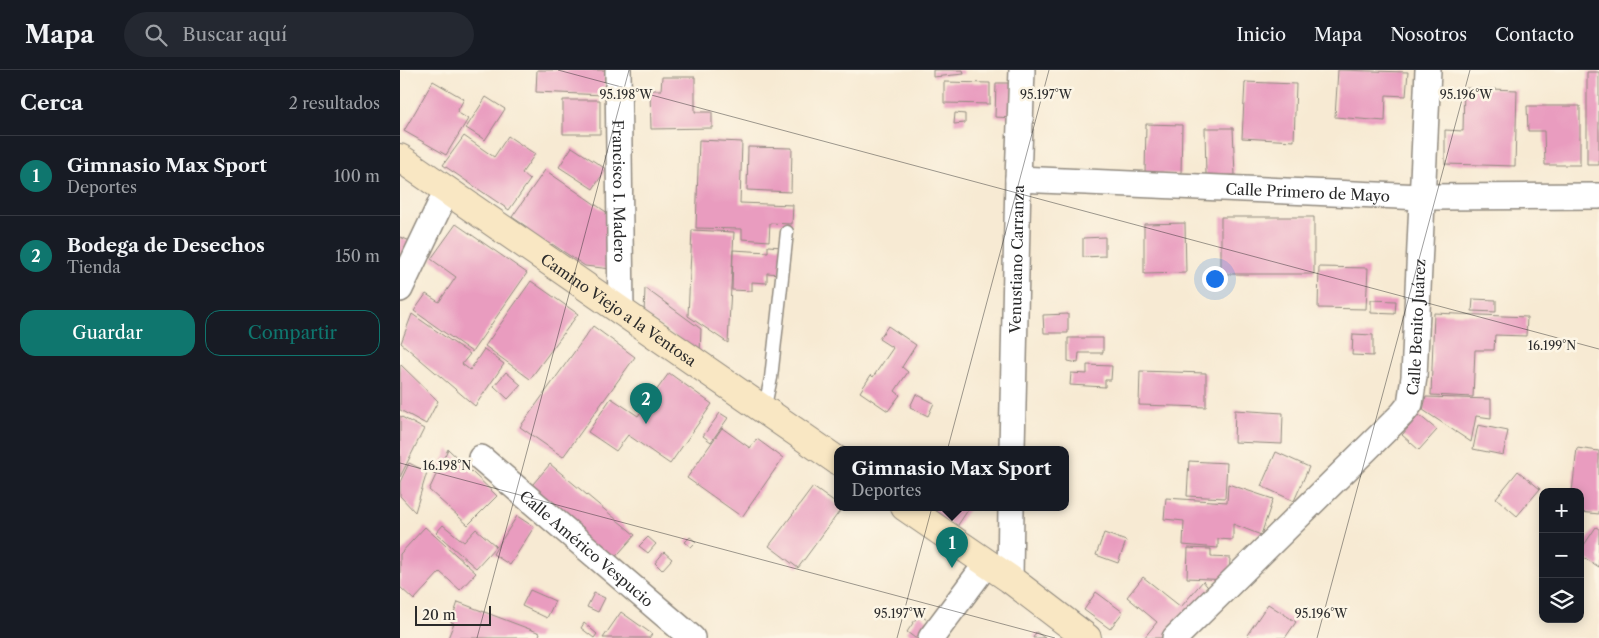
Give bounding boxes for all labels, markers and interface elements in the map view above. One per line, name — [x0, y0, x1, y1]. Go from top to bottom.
search box — [124, 12, 474, 57]
text: Mapa — [25, 20, 94, 49]
icon: search — [142, 21, 170, 49]
text: Buscar aquí — [182, 23, 287, 46]
text: Inicio — [1237, 24, 1286, 46]
text: Mapa — [1314, 24, 1362, 46]
text: Nosotros — [1390, 24, 1467, 46]
text: Contacto — [1495, 24, 1574, 46]
text: 95.198°W — [599, 87, 653, 102]
text: 95.197°W — [1020, 87, 1073, 102]
text: 95.196°W — [1440, 87, 1493, 102]
text: Cerca — [20, 90, 83, 115]
text: 2 resultados — [289, 93, 380, 113]
street label: Francisco I. Madero — [609, 119, 630, 263]
text: Gimnasio Max Sport — [67, 154, 267, 177]
text: 1 — [32, 166, 40, 186]
text: 100 m — [334, 166, 380, 186]
text: Deportes — [67, 177, 137, 197]
street label: Calle Primero de Mayo — [1225, 179, 1390, 205]
street label: Venustiano Carranza — [1005, 185, 1027, 334]
text: Bodega de Desechos — [67, 234, 265, 257]
text: 2 — [31, 246, 41, 266]
text: 150 m — [335, 246, 380, 266]
street label: Camino Viejo a la Ventosa — [537, 249, 700, 370]
text: Tienda — [67, 257, 121, 277]
street label: Calle Benito Juárez — [1402, 258, 1429, 397]
your location — [1202, 266, 1228, 292]
button: Guardar — [20, 310, 195, 356]
button: Compartir — [205, 310, 380, 356]
text: 16.199°N — [1528, 338, 1576, 353]
pin: 2 — [630, 383, 662, 424]
popup — [834, 446, 1069, 511]
text: Gimnasio Max Sport — [852, 457, 1051, 480]
text: 16.198°N — [423, 458, 471, 473]
text: Deportes — [852, 480, 921, 500]
street label: Calle Américo Vespucio — [516, 486, 657, 611]
map controls — [1539, 488, 1584, 623]
button: + — [1539, 488, 1584, 533]
pin: 1 — [936, 527, 968, 568]
button: − — [1539, 533, 1584, 578]
button: layers — [1539, 578, 1584, 623]
scale bar — [415, 603, 491, 626]
text: 20 m — [422, 606, 456, 624]
text: 95.197°W — [874, 606, 927, 621]
text: 95.196°W — [1295, 606, 1348, 621]

